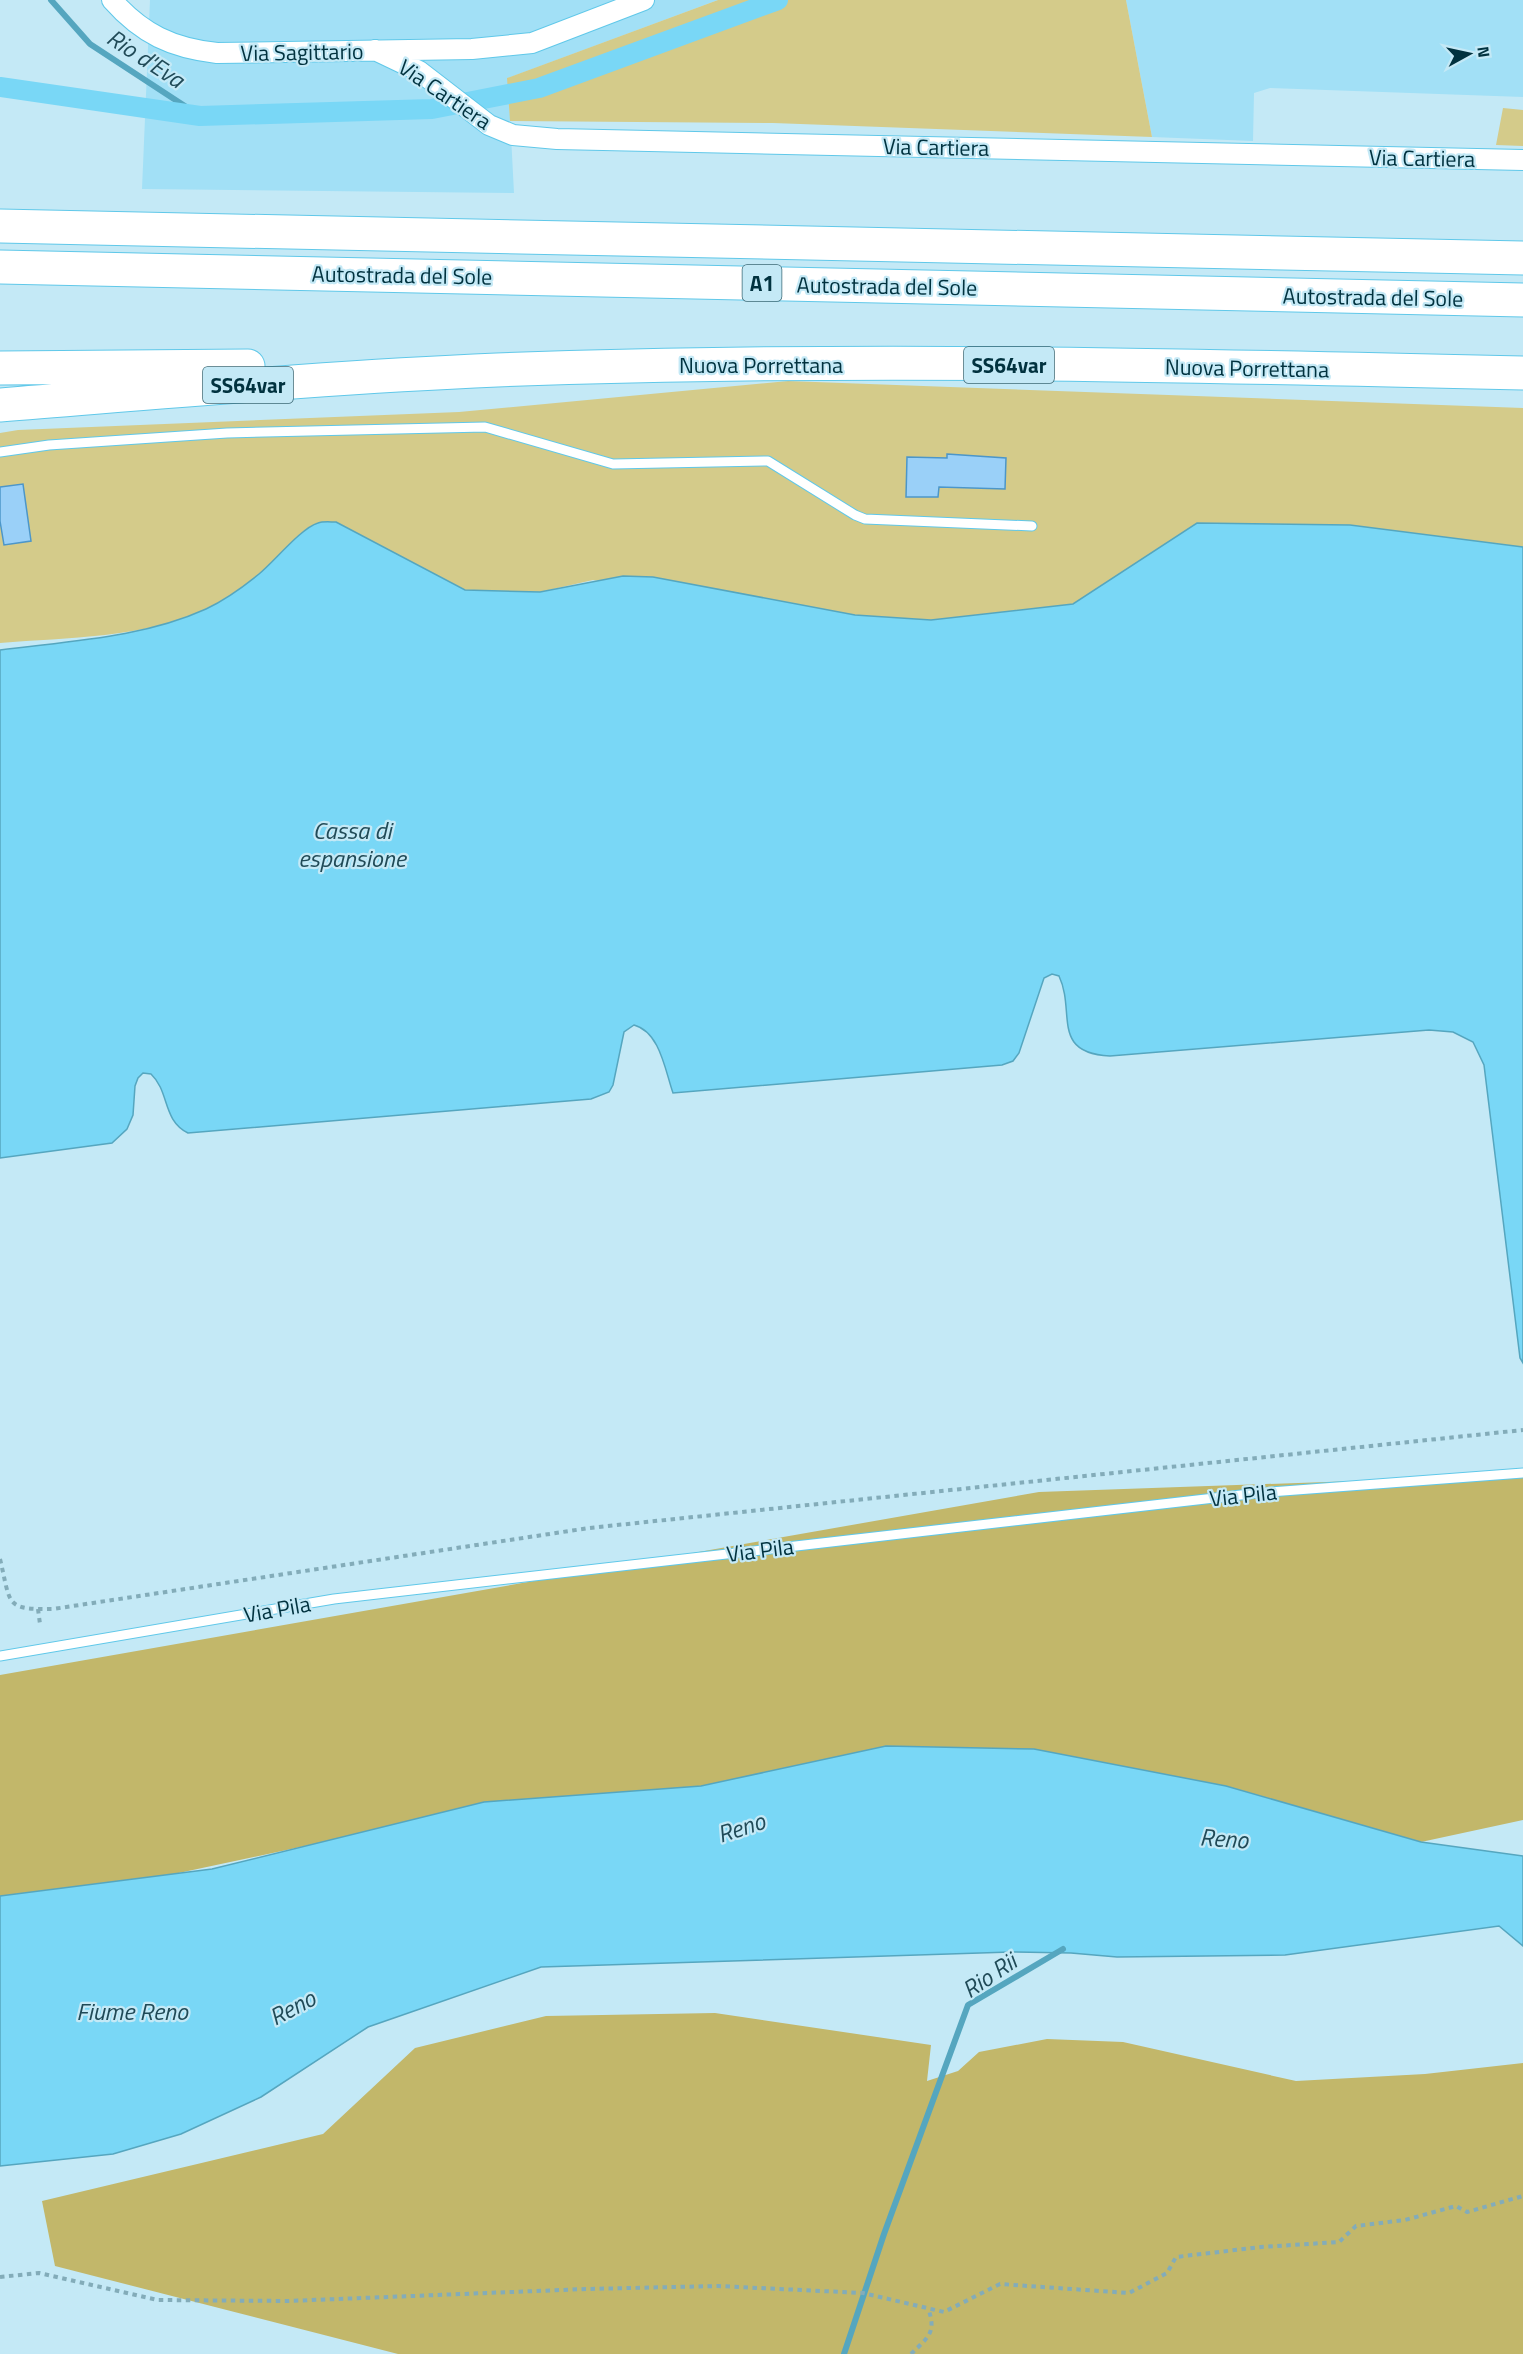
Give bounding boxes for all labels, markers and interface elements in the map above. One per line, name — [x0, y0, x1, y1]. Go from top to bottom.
water label: Rio d'Eva — [100, 19, 194, 98]
north arrow — [1439, 24, 1499, 84]
street label: Via Sagittario — [240, 34, 364, 70]
text: N — [1471, 45, 1497, 59]
street label: Via Cartiera — [391, 50, 499, 138]
street label: Via Cartiera — [883, 129, 989, 165]
street label: Via Cartiera — [1369, 140, 1475, 176]
street label: Autostrada del Sole — [311, 256, 493, 294]
road number: A1 — [742, 265, 782, 301]
street label: Autostrada del Sole — [796, 267, 978, 305]
street label: Autostrada del Sole — [1282, 278, 1464, 316]
road number: SS64var — [964, 347, 1054, 383]
street label: Nuova Porrettana — [679, 348, 843, 382]
street label: Nuova Porrettana — [1165, 350, 1329, 386]
road number: SS64var — [203, 367, 293, 403]
water label: Cassa di espansione — [298, 812, 408, 876]
street label: Via Pila — [1208, 1475, 1278, 1515]
street label: Via Pila — [724, 1529, 796, 1571]
street label: Via Pila — [241, 1586, 313, 1632]
water label: Reno — [712, 1802, 771, 1852]
water label: Reno — [1199, 1818, 1250, 1858]
water label: Rio Rii — [954, 1942, 1026, 2006]
water label: Reno — [262, 1979, 323, 2034]
water label: Fiume Reno — [76, 1993, 189, 2029]

